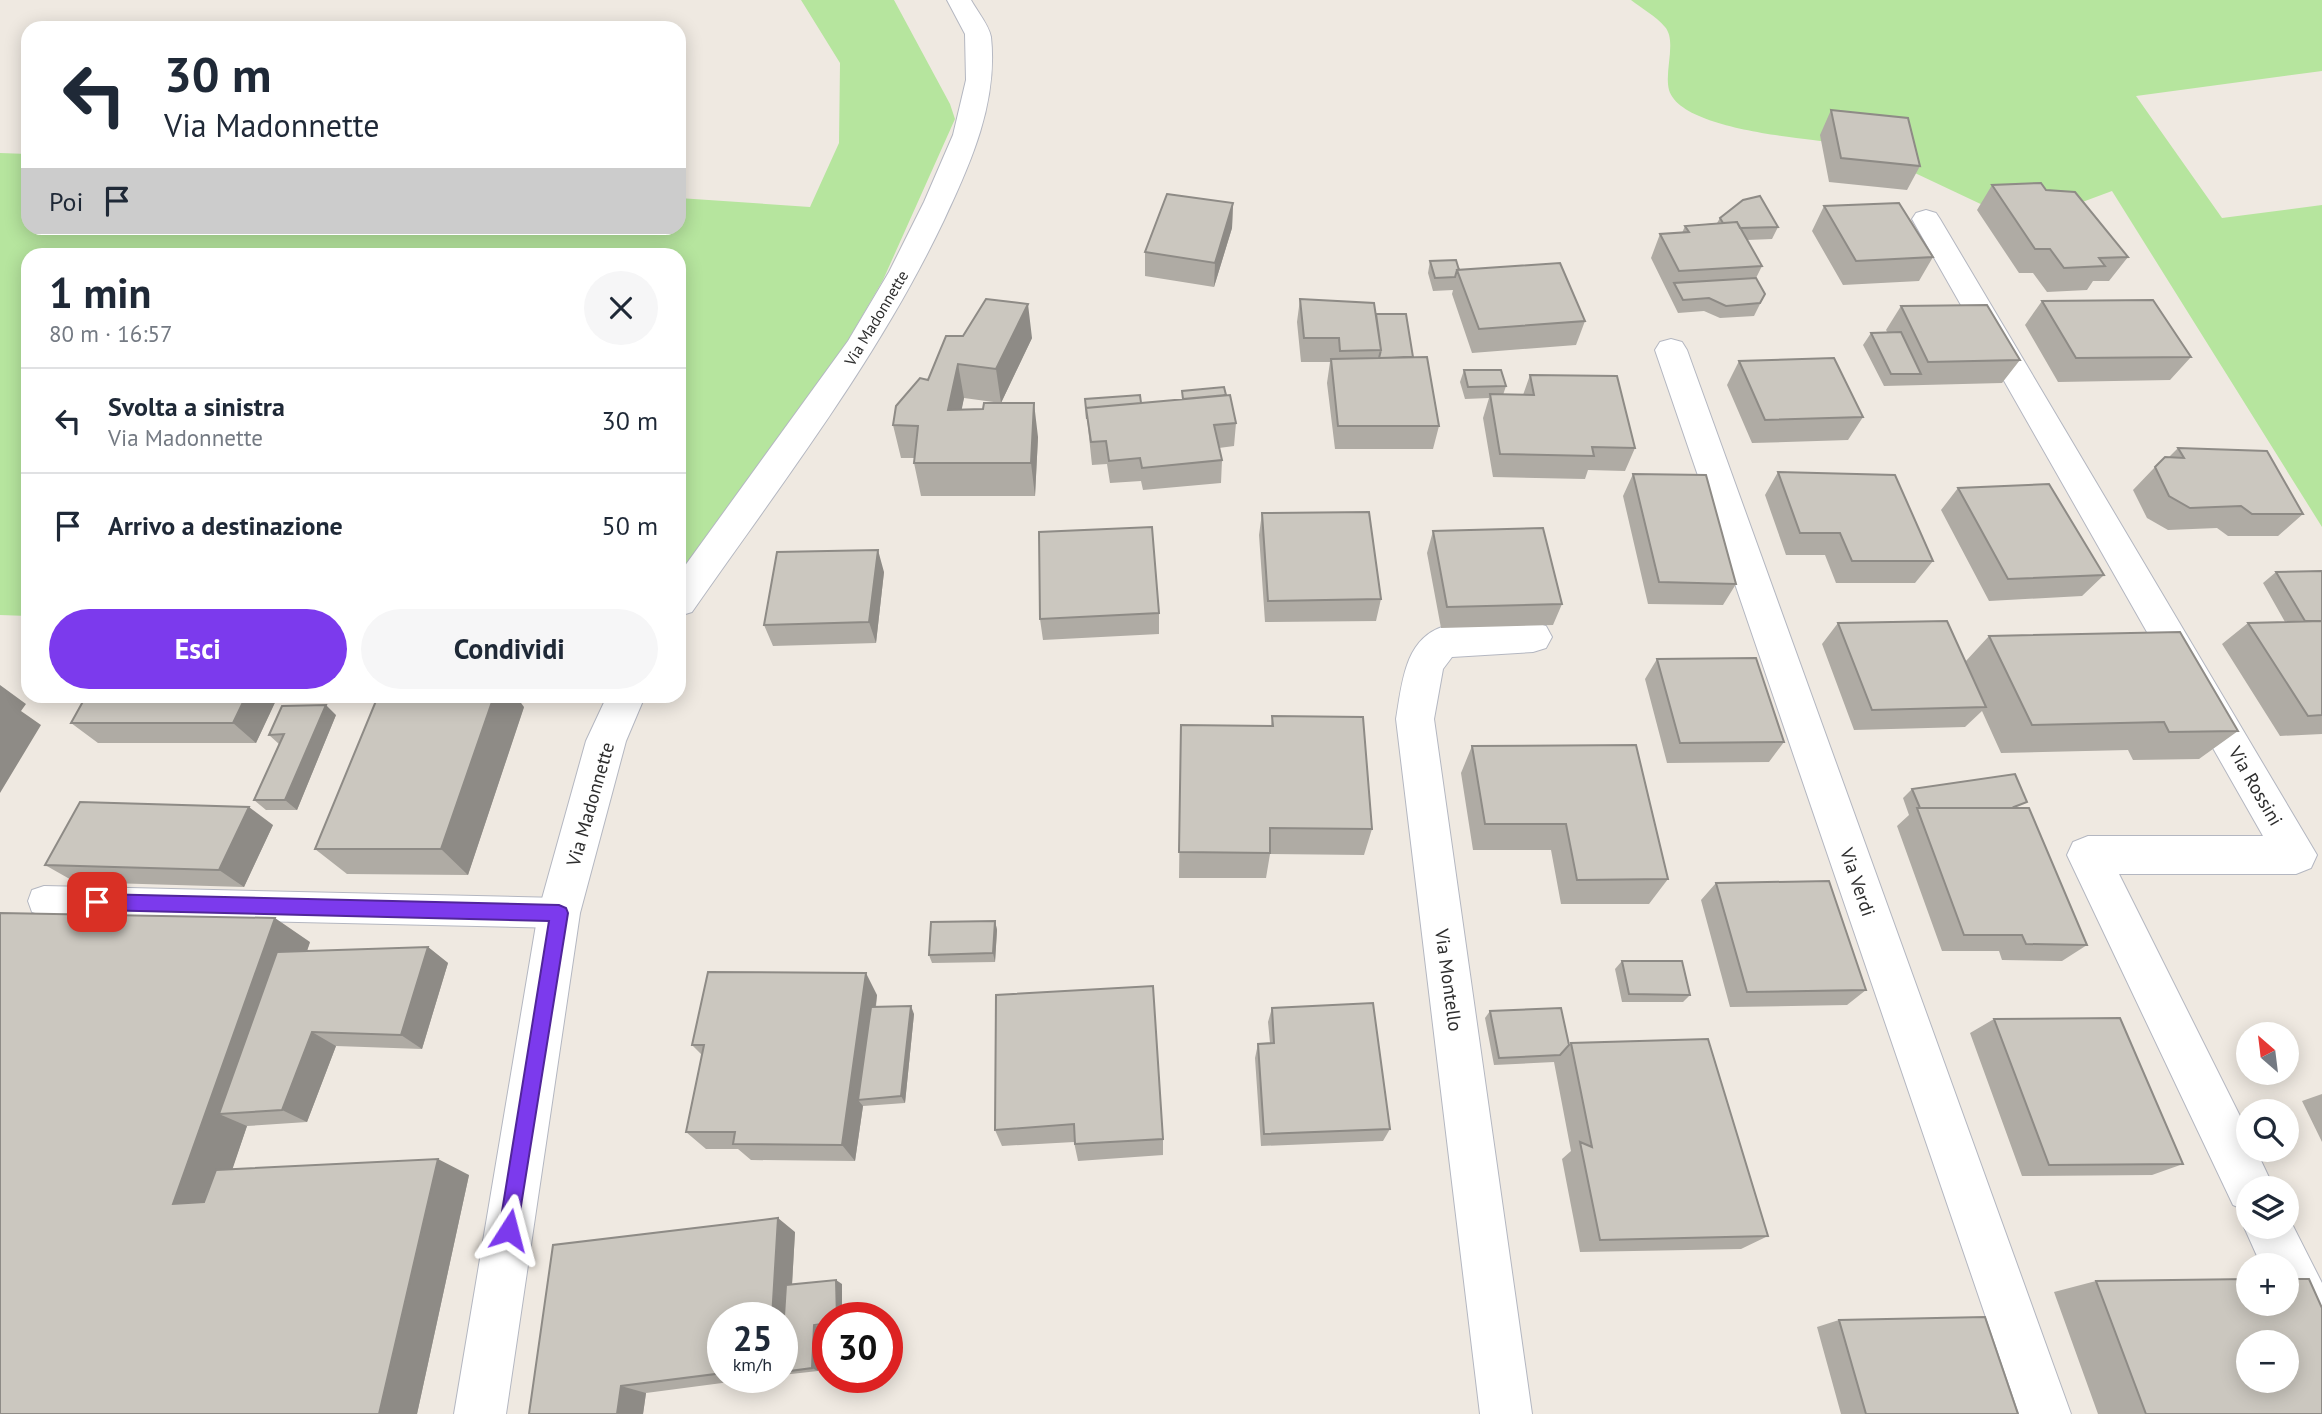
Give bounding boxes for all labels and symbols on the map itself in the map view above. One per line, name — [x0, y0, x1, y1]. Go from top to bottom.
street label: Via Madonnette — [839, 267, 912, 370]
street label: Via Madonnette — [561, 739, 619, 870]
street label: Via Rossini — [2223, 741, 2288, 830]
street label: Via Verdi — [1835, 844, 1881, 919]
pin — [67, 872, 127, 932]
street label: Via Montello — [1430, 926, 1468, 1033]
north arrow — [2236, 1022, 2300, 1085]
position arrow — [472, 1193, 546, 1267]
speed limit sign: 30 — [812, 1302, 903, 1393]

